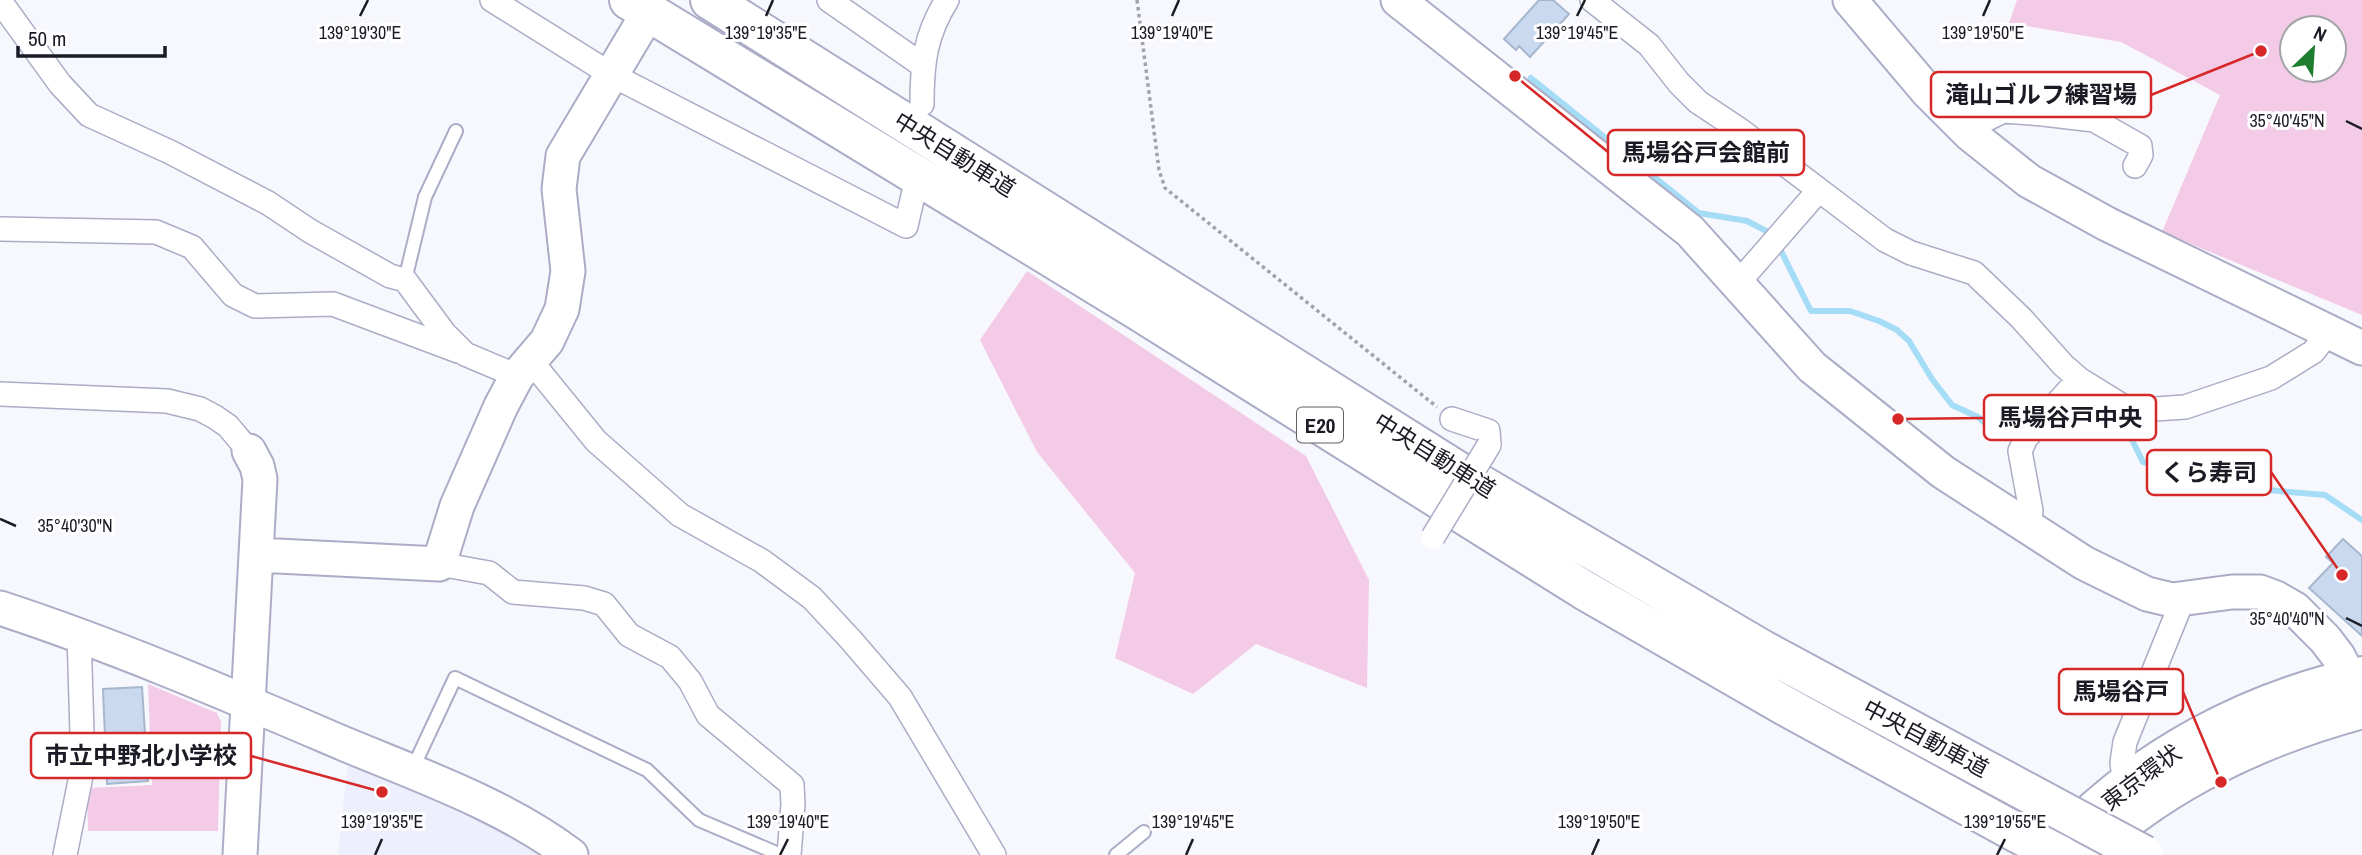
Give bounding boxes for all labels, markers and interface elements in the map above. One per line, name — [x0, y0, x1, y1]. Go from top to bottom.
scale bar — [18, 14, 164, 58]
north arrow — [2278, 14, 2348, 84]
text: N — [2310, 19, 2331, 48]
text: 139°19'30"E — [319, 20, 401, 45]
text: 139°19'35"E — [725, 20, 807, 45]
text: 139°19'40"E — [1131, 20, 1213, 45]
text: 139°19'45"E — [1536, 20, 1618, 45]
text: 139°19'50"E — [1942, 20, 2024, 45]
text: 50 m — [28, 24, 66, 53]
callout: 滝山ゴルフ練習場 — [1931, 72, 2151, 117]
text: 滝山ゴルフ練習場 — [1945, 78, 2137, 110]
street label: 中央自動車道 — [888, 104, 1022, 204]
text: 35°40'45"N — [2249, 108, 2325, 133]
callout: 馬場谷戸会館前 — [1608, 130, 1804, 175]
text: 馬場谷戸会館前 — [1622, 136, 1790, 168]
callout: 馬場谷戸中央 — [1984, 395, 2156, 440]
text: 馬場谷戸中央 — [1998, 401, 2142, 433]
street label: 中央自動車道 — [1368, 405, 1502, 505]
road number: E20 — [1297, 408, 1343, 442]
callout: くら寿司 — [2147, 450, 2271, 495]
text: くら寿司 — [2161, 456, 2257, 488]
text: 35°40'30"N — [37, 513, 113, 538]
text: 35°40'40"N — [2249, 606, 2325, 631]
callout: 馬場谷戸 — [2059, 669, 2183, 714]
text: 馬場谷戸 — [2073, 675, 2169, 707]
street label: 中央自動車道 — [1858, 692, 1994, 784]
callout: 市立中野北小学校 — [31, 733, 251, 778]
street label: 東京環状 — [2095, 737, 2187, 817]
text: 市立中野北小学校 — [45, 739, 237, 771]
text: 139°19'35"E — [341, 809, 423, 834]
text: 139°19'40"E — [747, 809, 829, 834]
text: 139°19'45"E — [1152, 809, 1234, 834]
text: 139°19'50"E — [1558, 809, 1640, 834]
text: 139°19'55"E — [1964, 809, 2046, 834]

